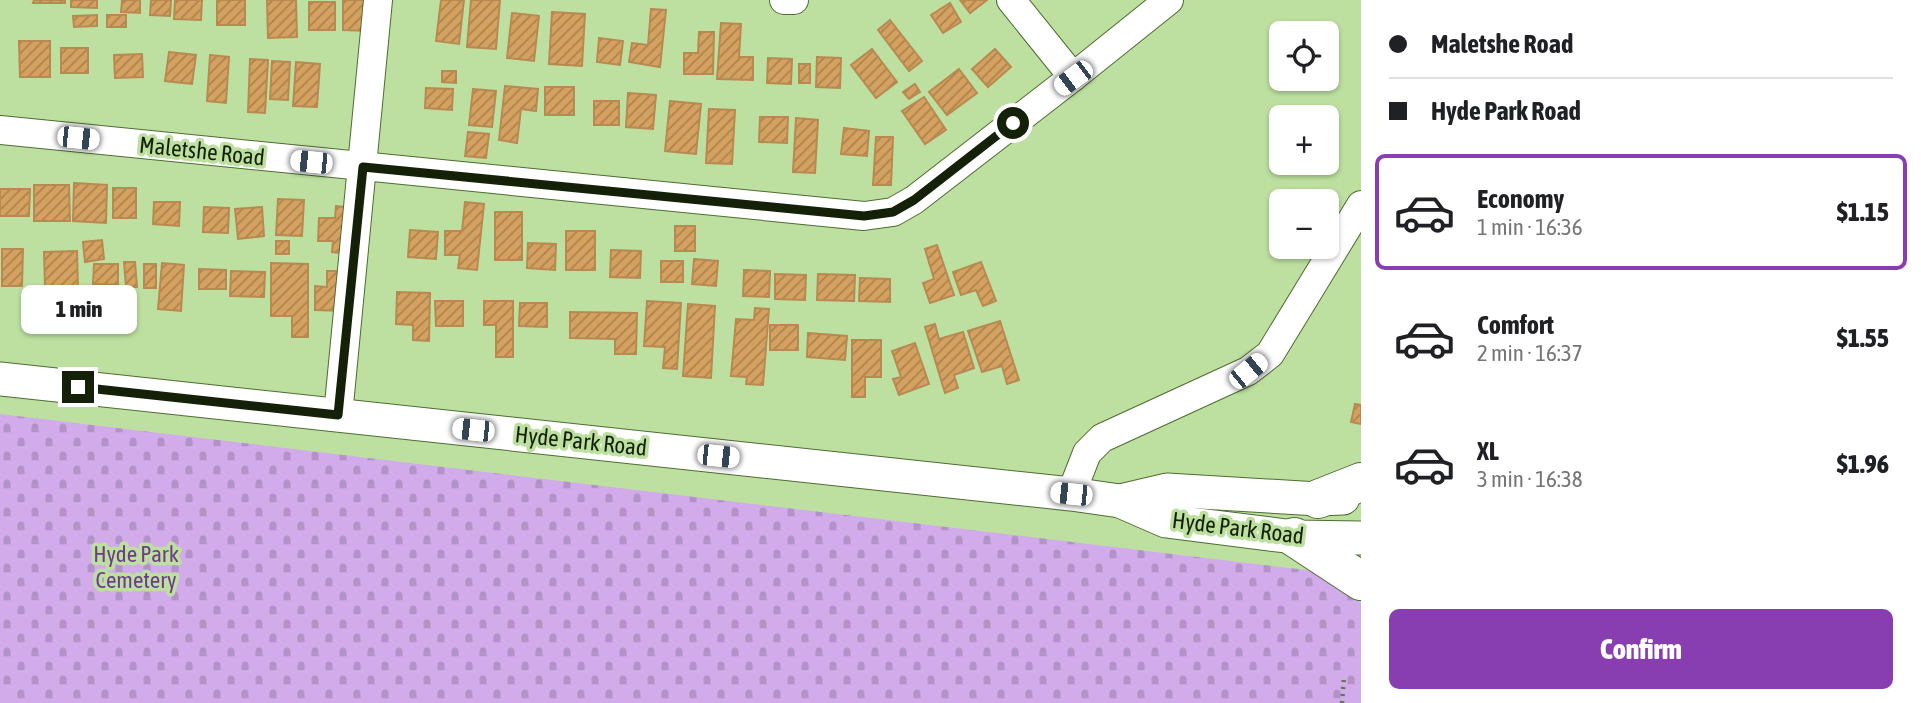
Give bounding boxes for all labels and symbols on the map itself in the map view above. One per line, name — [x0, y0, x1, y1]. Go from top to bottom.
car — [1050, 57, 1097, 99]
route start — [997, 107, 1029, 139]
car — [57, 125, 100, 151]
street label: Maletshe Road — [138, 131, 266, 171]
car — [290, 149, 333, 175]
callout: 1 min — [20, 286, 136, 334]
car — [1226, 350, 1271, 392]
route end — [62, 371, 94, 403]
car — [452, 417, 495, 443]
street label: Hyde Park Road — [514, 421, 648, 461]
car — [697, 443, 740, 469]
car — [1050, 481, 1093, 507]
street label: Hyde Park Road — [1171, 507, 1305, 549]
park label: Hyde Park Cemetery — [93, 541, 179, 593]

